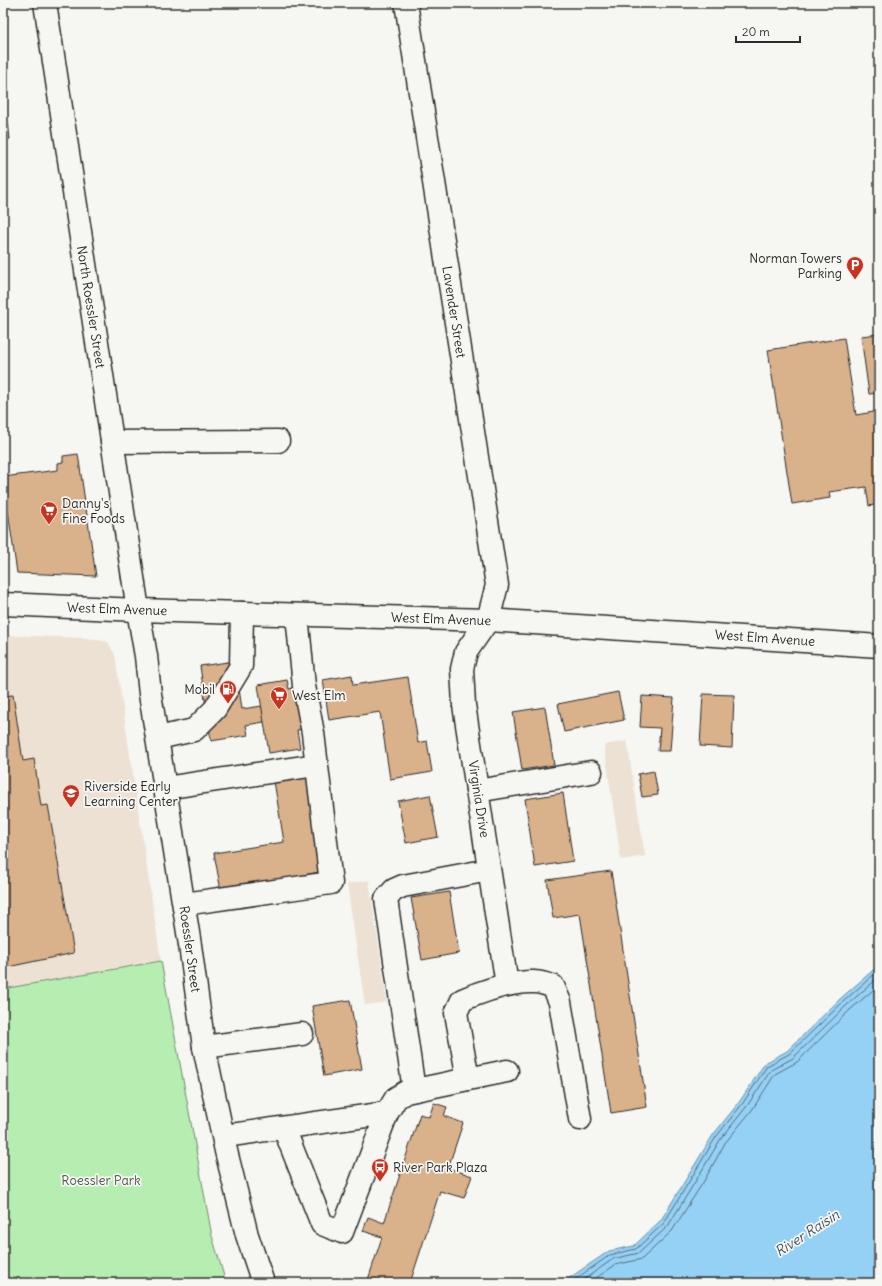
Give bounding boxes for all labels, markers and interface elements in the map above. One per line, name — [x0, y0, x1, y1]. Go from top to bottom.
scale bar — [736, 18, 800, 44]
text: 20 m — [742, 24, 770, 39]
street label: North Roessler Street — [73, 245, 109, 370]
place label: Norman Towers Parking — [749, 250, 842, 282]
parking icon: Norman Towers Parking — [845, 255, 865, 280]
street label: Lavender Street — [438, 265, 470, 360]
place label: Danny's Fine Foods — [62, 495, 125, 527]
supermarket icon: Danny's Fine Foods — [39, 500, 59, 525]
street label: West Elm Avenue — [67, 599, 167, 619]
street label: West Elm Avenue — [391, 609, 491, 629]
street label: West Elm Avenue — [714, 626, 816, 650]
fuel station icon: Mobil — [218, 679, 238, 704]
place label: Mobil — [184, 681, 215, 698]
supermarket icon: West Elm — [269, 685, 289, 710]
place label: West Elm — [292, 687, 346, 704]
street label: Virginia Drive — [464, 759, 494, 839]
place label: Riverside Early Learning Center — [84, 778, 179, 810]
school or university icon: Riverside Early Learning Center — [61, 783, 81, 808]
street label: Roessler Street — [176, 905, 205, 994]
bus stop icon: River Park Plaza — [370, 1157, 390, 1182]
place label: River Park Plaza — [393, 1159, 488, 1176]
park label: Roessler Park — [61, 1172, 141, 1189]
water label: River Raisin — [771, 1205, 843, 1260]

